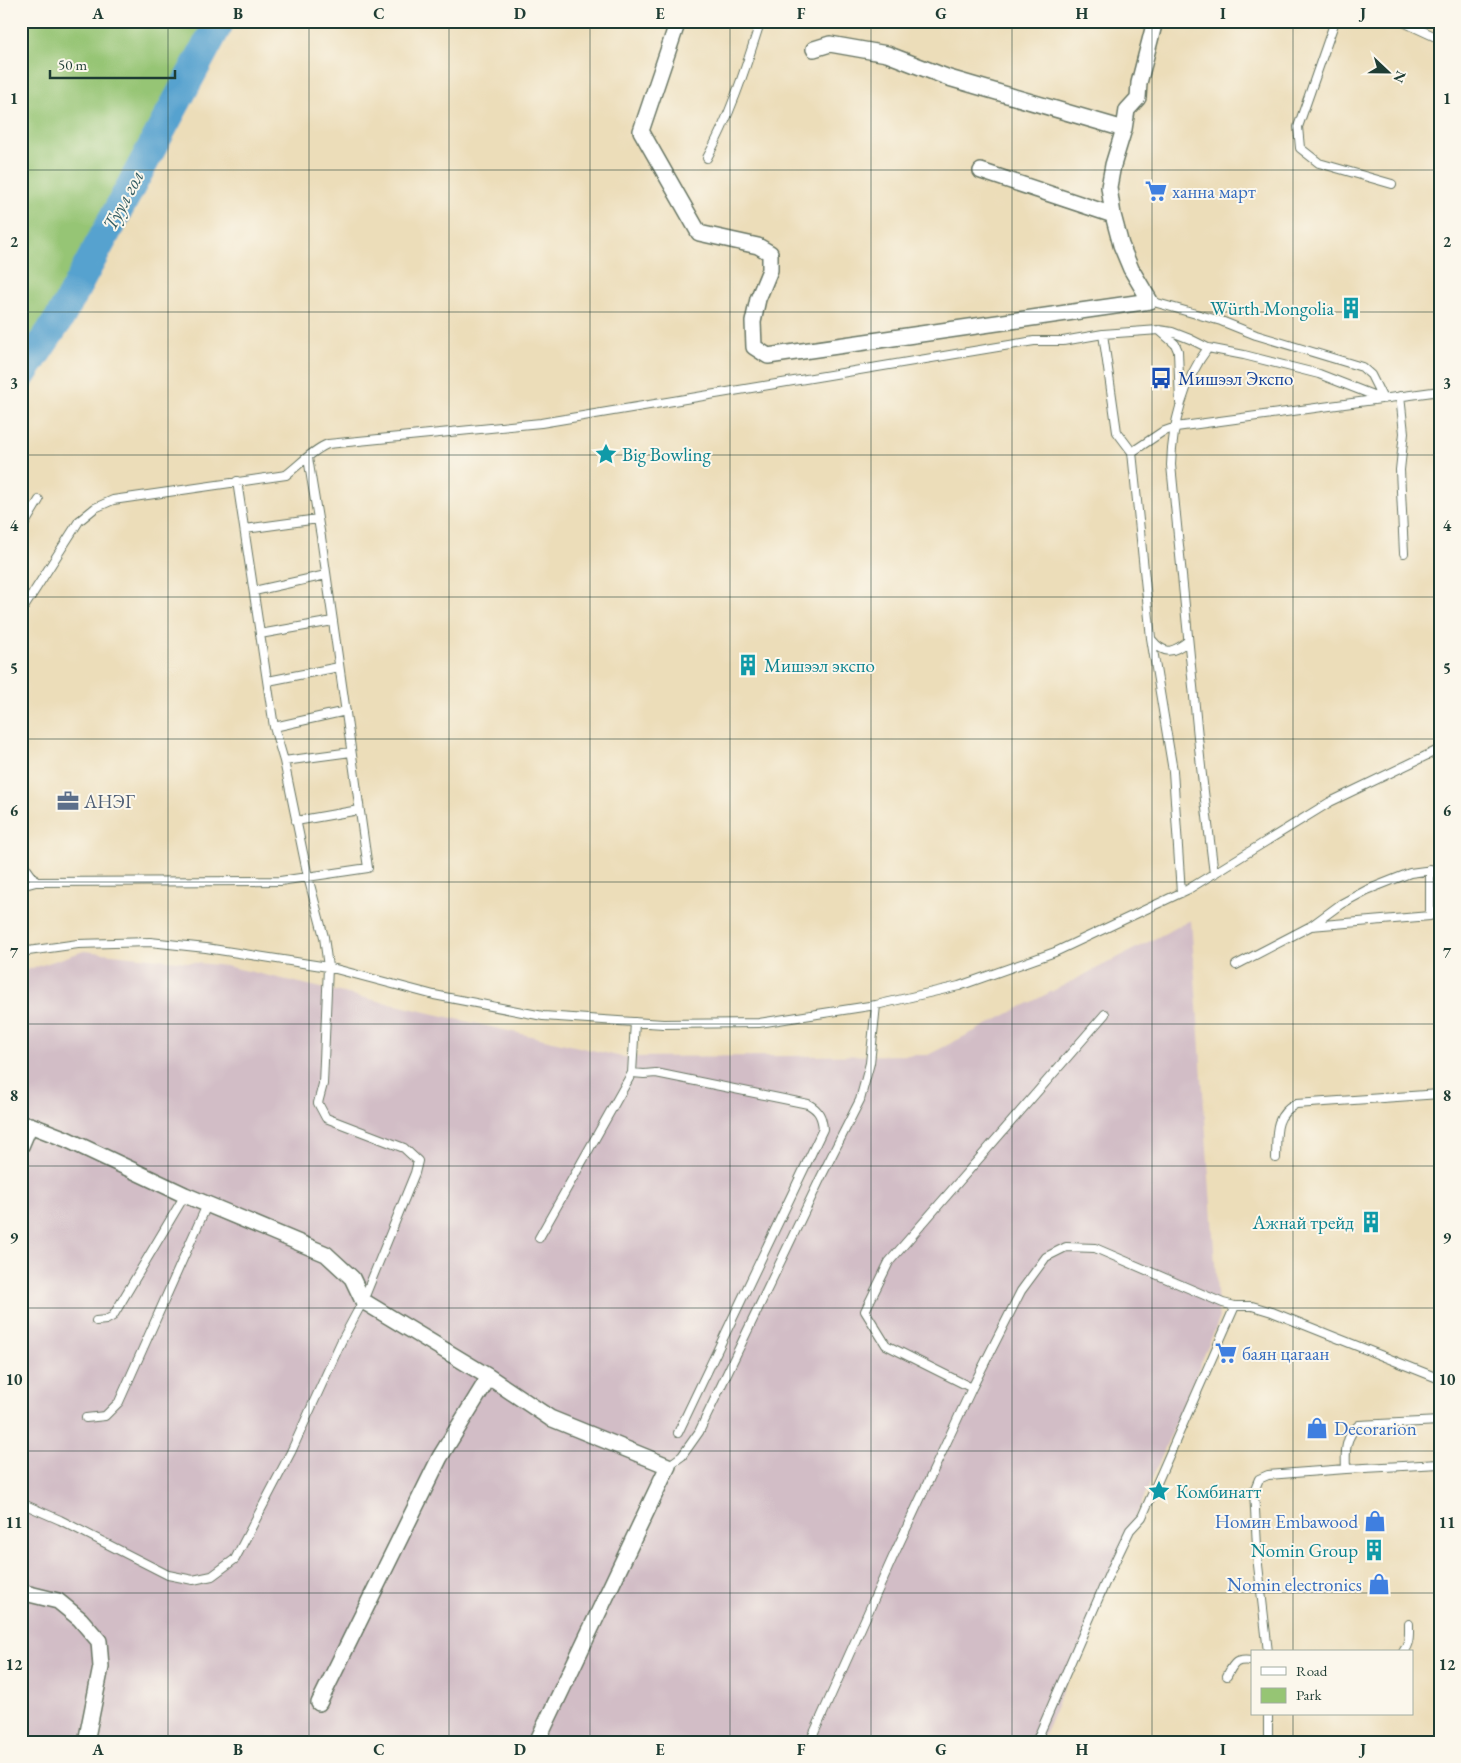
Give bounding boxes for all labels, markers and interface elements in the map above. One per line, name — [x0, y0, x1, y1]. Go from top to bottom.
text: A — [91, 3, 104, 24]
text: B — [233, 3, 243, 24]
text: C — [373, 3, 385, 24]
text: D — [514, 3, 526, 24]
text: E — [655, 3, 665, 24]
text: F — [797, 3, 806, 24]
text: G — [935, 3, 947, 24]
text: H — [1076, 3, 1089, 24]
text: I — [1220, 3, 1226, 24]
text: J — [1358, 3, 1366, 24]
scale bar — [50, 48, 175, 80]
north arrow — [1364, 48, 1414, 98]
text: 50 m — [58, 55, 87, 74]
text: N — [1389, 68, 1411, 86]
text: 1 — [10, 88, 18, 109]
text: 1 — [1443, 88, 1451, 109]
water label: Туул гол — [96, 165, 150, 235]
supermarket icon: ханна март — [1143, 178, 1169, 204]
place label: ханна март — [1172, 179, 1256, 204]
text: 2 — [10, 231, 19, 252]
text: 2 — [1443, 231, 1452, 252]
building icon: Würth Mongolia — [1338, 295, 1364, 321]
place label: Würth Mongolia — [1210, 296, 1334, 321]
bus stop icon: Мишээл Экспо — [1148, 365, 1174, 391]
place label: Мишээл Экспо — [1178, 366, 1293, 391]
text: 3 — [10, 373, 18, 394]
text: 3 — [1443, 373, 1451, 394]
place icon: Big Bowling — [593, 441, 619, 467]
place label: Big Bowling — [622, 442, 711, 467]
text: 4 — [10, 515, 19, 536]
text: 4 — [1443, 515, 1452, 536]
building icon: Мишээл экспо — [735, 652, 761, 678]
place label: Мишээл экспо — [764, 653, 875, 678]
text: 5 — [10, 658, 18, 679]
text: 5 — [1443, 658, 1451, 679]
office icon: АНЭГ — [55, 788, 81, 814]
place label: АНЭГ — [83, 789, 135, 814]
text: 6 — [10, 800, 19, 821]
text: 6 — [1443, 800, 1452, 821]
text: 7 — [10, 942, 19, 963]
text: 7 — [1443, 942, 1452, 963]
text: 8 — [10, 1085, 18, 1106]
text: 8 — [1443, 1085, 1451, 1106]
building icon: Ажнай трейд — [1358, 1209, 1384, 1235]
place label: Ажнай трейд — [1251, 1210, 1354, 1235]
text: 9 — [10, 1227, 19, 1248]
text: 9 — [1443, 1227, 1452, 1248]
supermarket icon: баян цагаан — [1213, 1340, 1239, 1366]
place label: баян цагаан — [1242, 1341, 1330, 1366]
text: 10 — [6, 1369, 23, 1390]
text: 10 — [1439, 1369, 1456, 1390]
shop icon: Decorarion — [1304, 1415, 1330, 1441]
place label: Decorarion — [1334, 1416, 1417, 1441]
place icon: Комбинатт — [1146, 1478, 1172, 1504]
place label: Комбинатт — [1176, 1479, 1262, 1504]
shop icon: Номин Embawood — [1362, 1508, 1388, 1534]
place label: Номин Embawood — [1215, 1509, 1358, 1534]
text: 11 — [6, 1512, 22, 1533]
text: 11 — [1439, 1512, 1455, 1533]
building icon: Nomin Group — [1361, 1537, 1387, 1563]
place label: Nomin Group — [1251, 1538, 1358, 1563]
shop icon: Nomin electronics — [1366, 1571, 1392, 1597]
place label: Nomin electronics — [1227, 1572, 1362, 1597]
legend — [1251, 1650, 1414, 1716]
text: 12 — [6, 1654, 23, 1675]
text: 12 — [1439, 1654, 1456, 1675]
text: Road — [1296, 1661, 1328, 1680]
text: Park — [1296, 1685, 1323, 1704]
text: A — [91, 1739, 104, 1760]
text: B — [233, 1739, 243, 1760]
text: C — [373, 1739, 385, 1760]
text: D — [514, 1739, 526, 1760]
text: E — [655, 1739, 665, 1760]
text: F — [797, 1739, 806, 1760]
text: G — [935, 1739, 947, 1760]
text: H — [1076, 1739, 1089, 1760]
text: I — [1220, 1739, 1226, 1760]
text: J — [1358, 1739, 1366, 1760]

